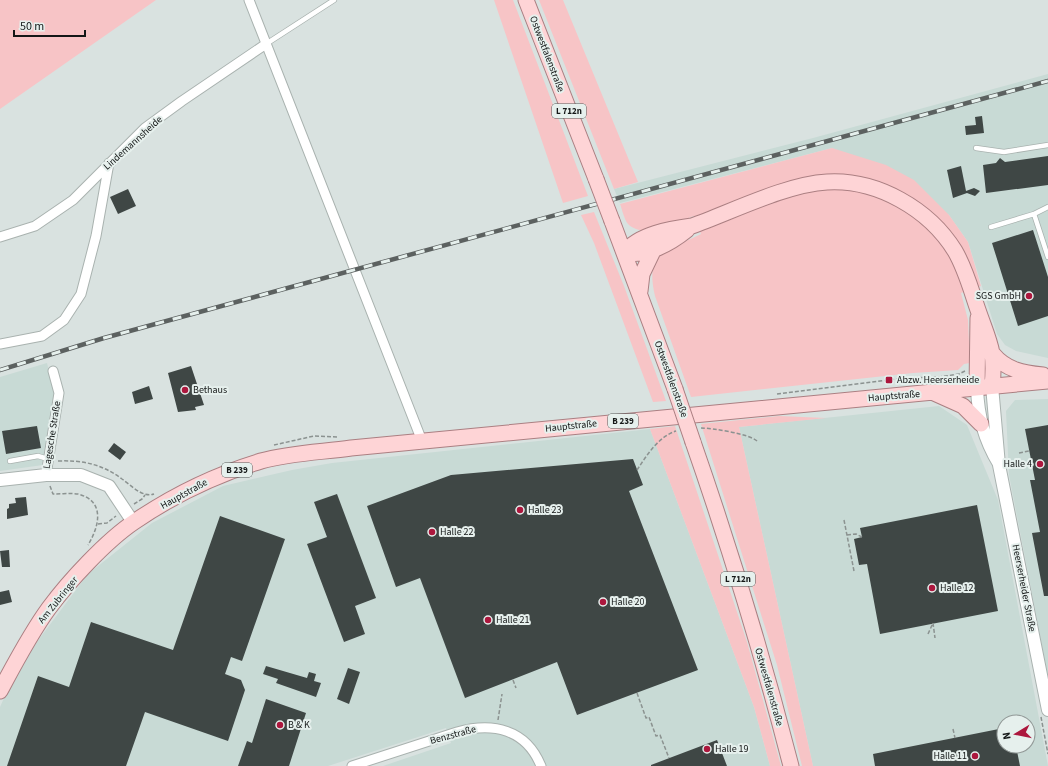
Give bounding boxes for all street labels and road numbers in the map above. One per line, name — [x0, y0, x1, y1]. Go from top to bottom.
street label: Ostwestfalenstraße — [526, 14, 568, 94]
road number: L 712n — [552, 104, 586, 118]
street label: Lindemannsheide — [100, 113, 166, 173]
street label: Ostwestfalenstraße — [651, 339, 691, 419]
street label: Hauptstraße — [867, 387, 921, 405]
street label: Lagesche Straße — [40, 400, 64, 470]
road number: B 239 — [608, 414, 638, 428]
street label: Hauptstraße — [544, 416, 598, 436]
road number: B 239 — [222, 463, 252, 477]
street label: Hauptstraße — [158, 475, 210, 513]
street label: Heerserheider Straße — [1009, 543, 1039, 633]
road number: L 712n — [721, 572, 755, 586]
street label: Am Zubringer — [35, 573, 82, 626]
street label: Ostwestfalenstraße — [751, 646, 787, 728]
street label: Benzstraße — [429, 722, 478, 748]

